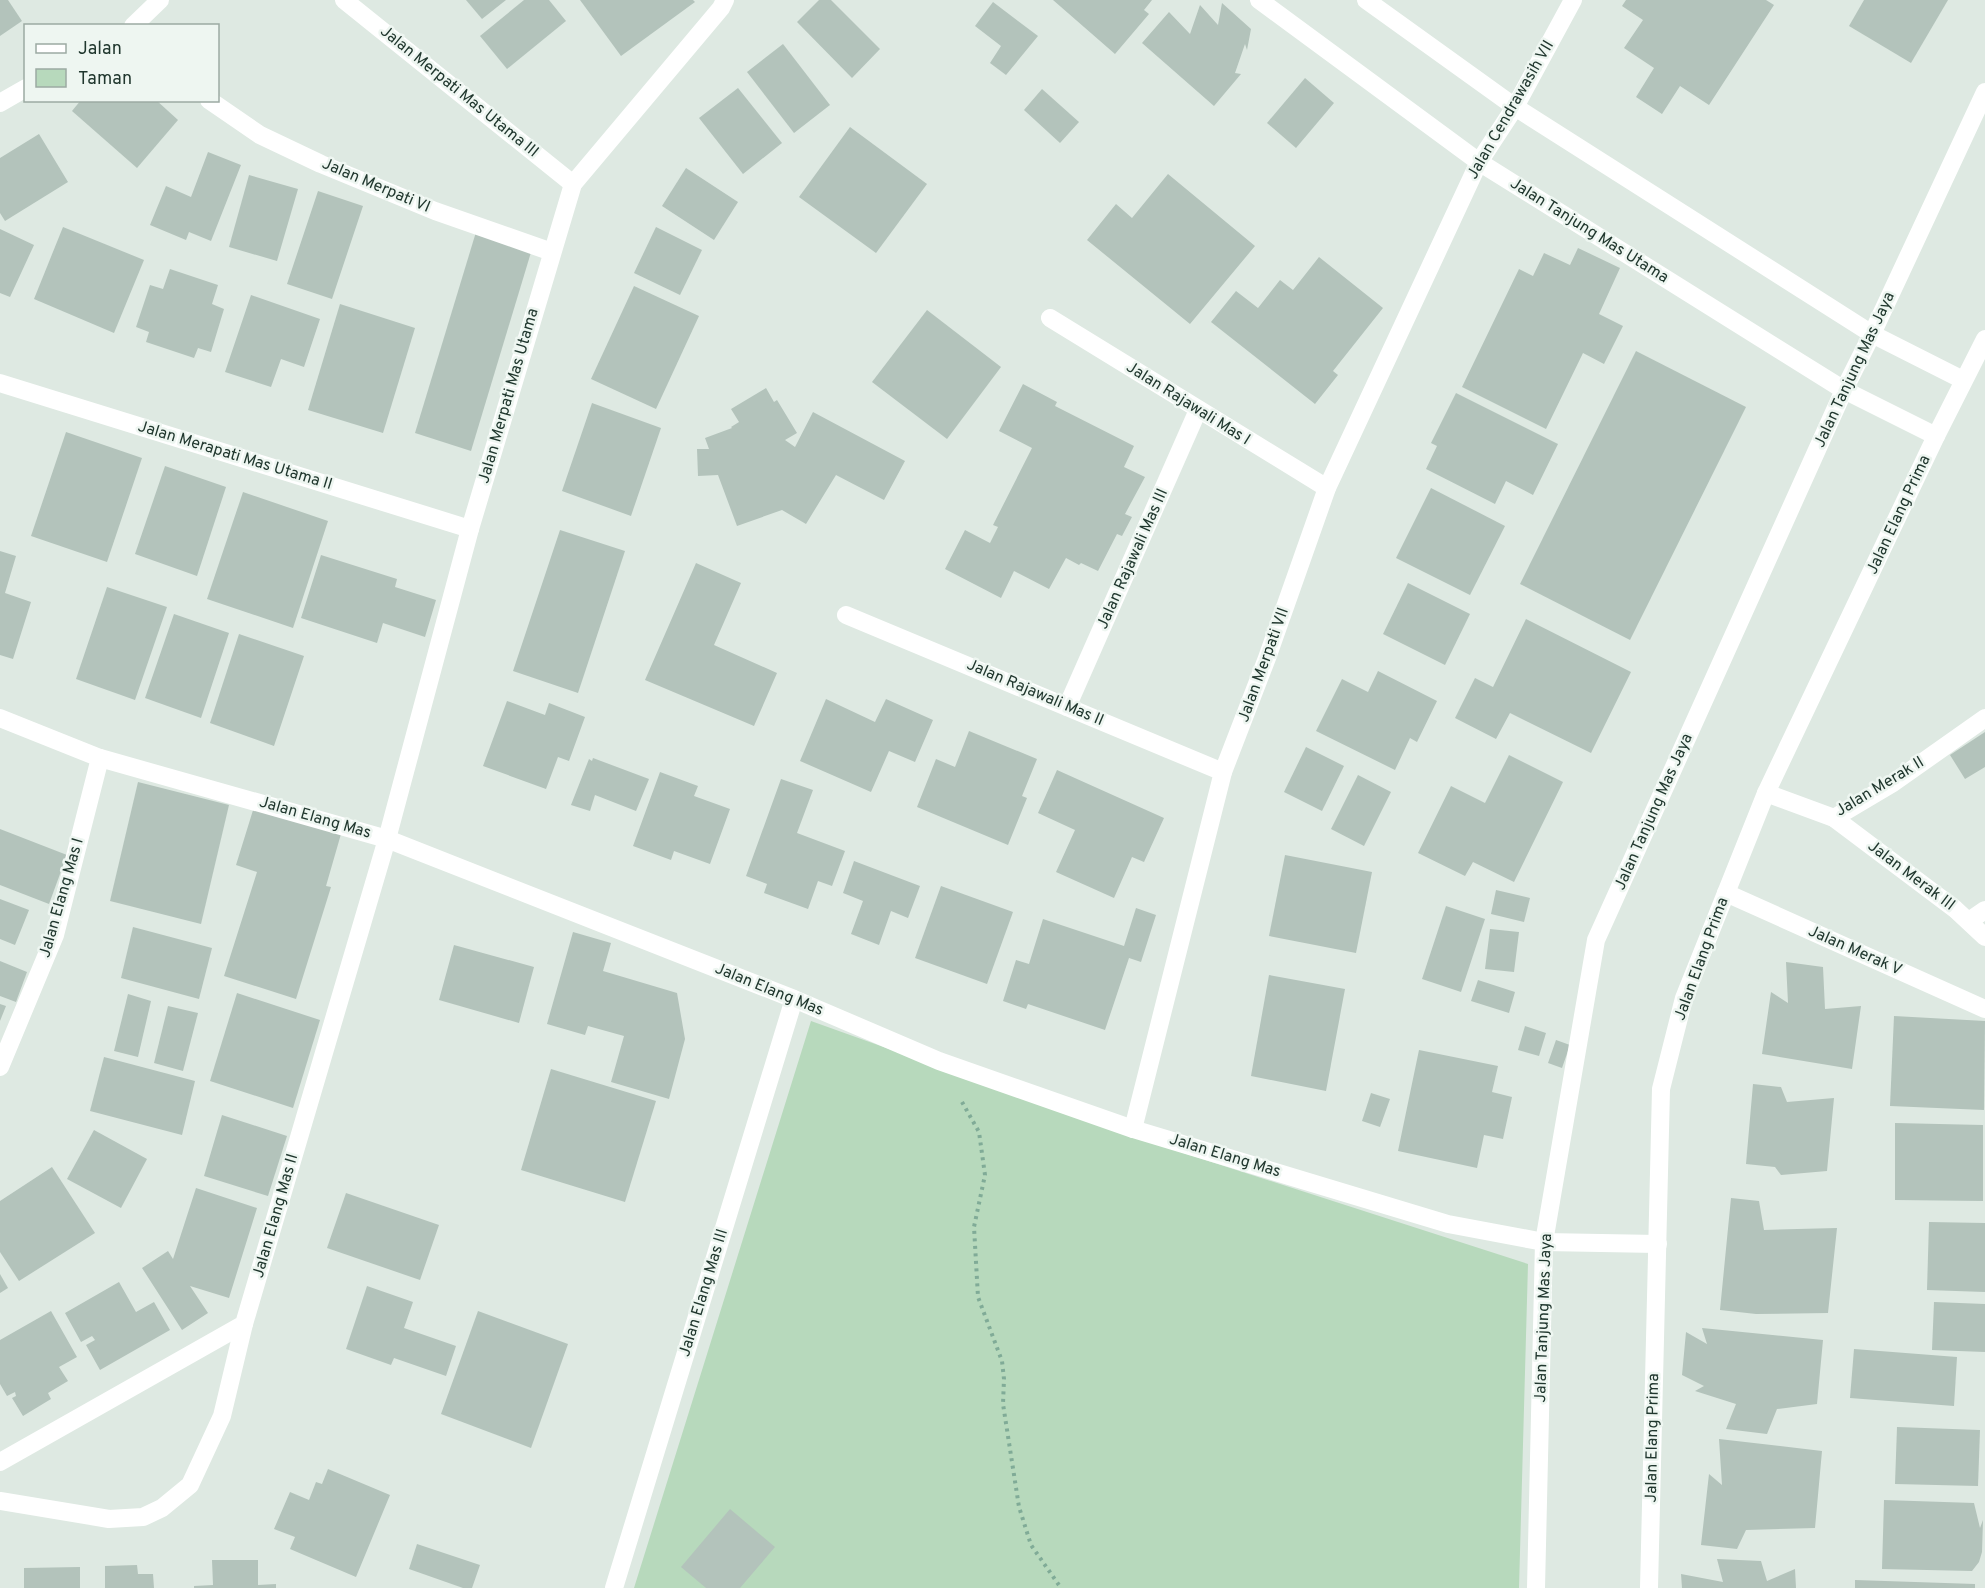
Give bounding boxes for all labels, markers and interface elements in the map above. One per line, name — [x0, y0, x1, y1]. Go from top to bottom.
street label: Jalan Merpati Mas Utama III — [376, 22, 542, 162]
legend — [24, 24, 219, 102]
street label: Jalan Cendrawasih VII — [1463, 37, 1559, 183]
text: Jalan — [78, 38, 122, 61]
text: Taman — [78, 68, 132, 91]
street label: Jalan Merpati VI — [319, 154, 433, 218]
street label: Jalan Tanjung Mas Utama — [1506, 174, 1672, 288]
street label: Jalan Tanjung Mas Jaya — [1810, 289, 1900, 451]
street label: Jalan Merpati Mas Utama — [474, 306, 544, 486]
street label: Jalan Rajawali Mas I — [1122, 358, 1254, 450]
street label: Jalan Merapati Mas Utama II — [135, 417, 335, 495]
street label: Jalan Elang Prima — [1863, 452, 1935, 578]
street label: Jalan Rajawali Mas III — [1093, 486, 1173, 632]
street label: Jalan Merpati VII — [1234, 605, 1294, 725]
street label: Jalan Rajawali Mas II — [963, 655, 1107, 731]
street label: Jalan Tanjung Mas Jaya — [1610, 731, 1698, 893]
street label: Jalan Merak II — [1832, 753, 1928, 821]
street label: Jalan Elang Mas — [257, 792, 373, 844]
street label: Jalan Elang Mas I — [35, 836, 89, 960]
street label: Jalan Merak III — [1863, 837, 1959, 915]
street label: Jalan Elang Prima — [1670, 895, 1734, 1023]
street label: Jalan Merak V — [1805, 921, 1905, 981]
street label: Jalan Elang Mas — [712, 959, 826, 1021]
street label: Jalan Elang Mas — [1167, 1130, 1283, 1182]
street label: Jalan Elang Mas II — [249, 1152, 303, 1280]
street label: Jalan Elang Mas III — [675, 1227, 733, 1359]
street label: Jalan Tanjung Mas Jaya — [1531, 1233, 1557, 1403]
street label: Jalan Elang Prima — [1642, 1373, 1664, 1503]

